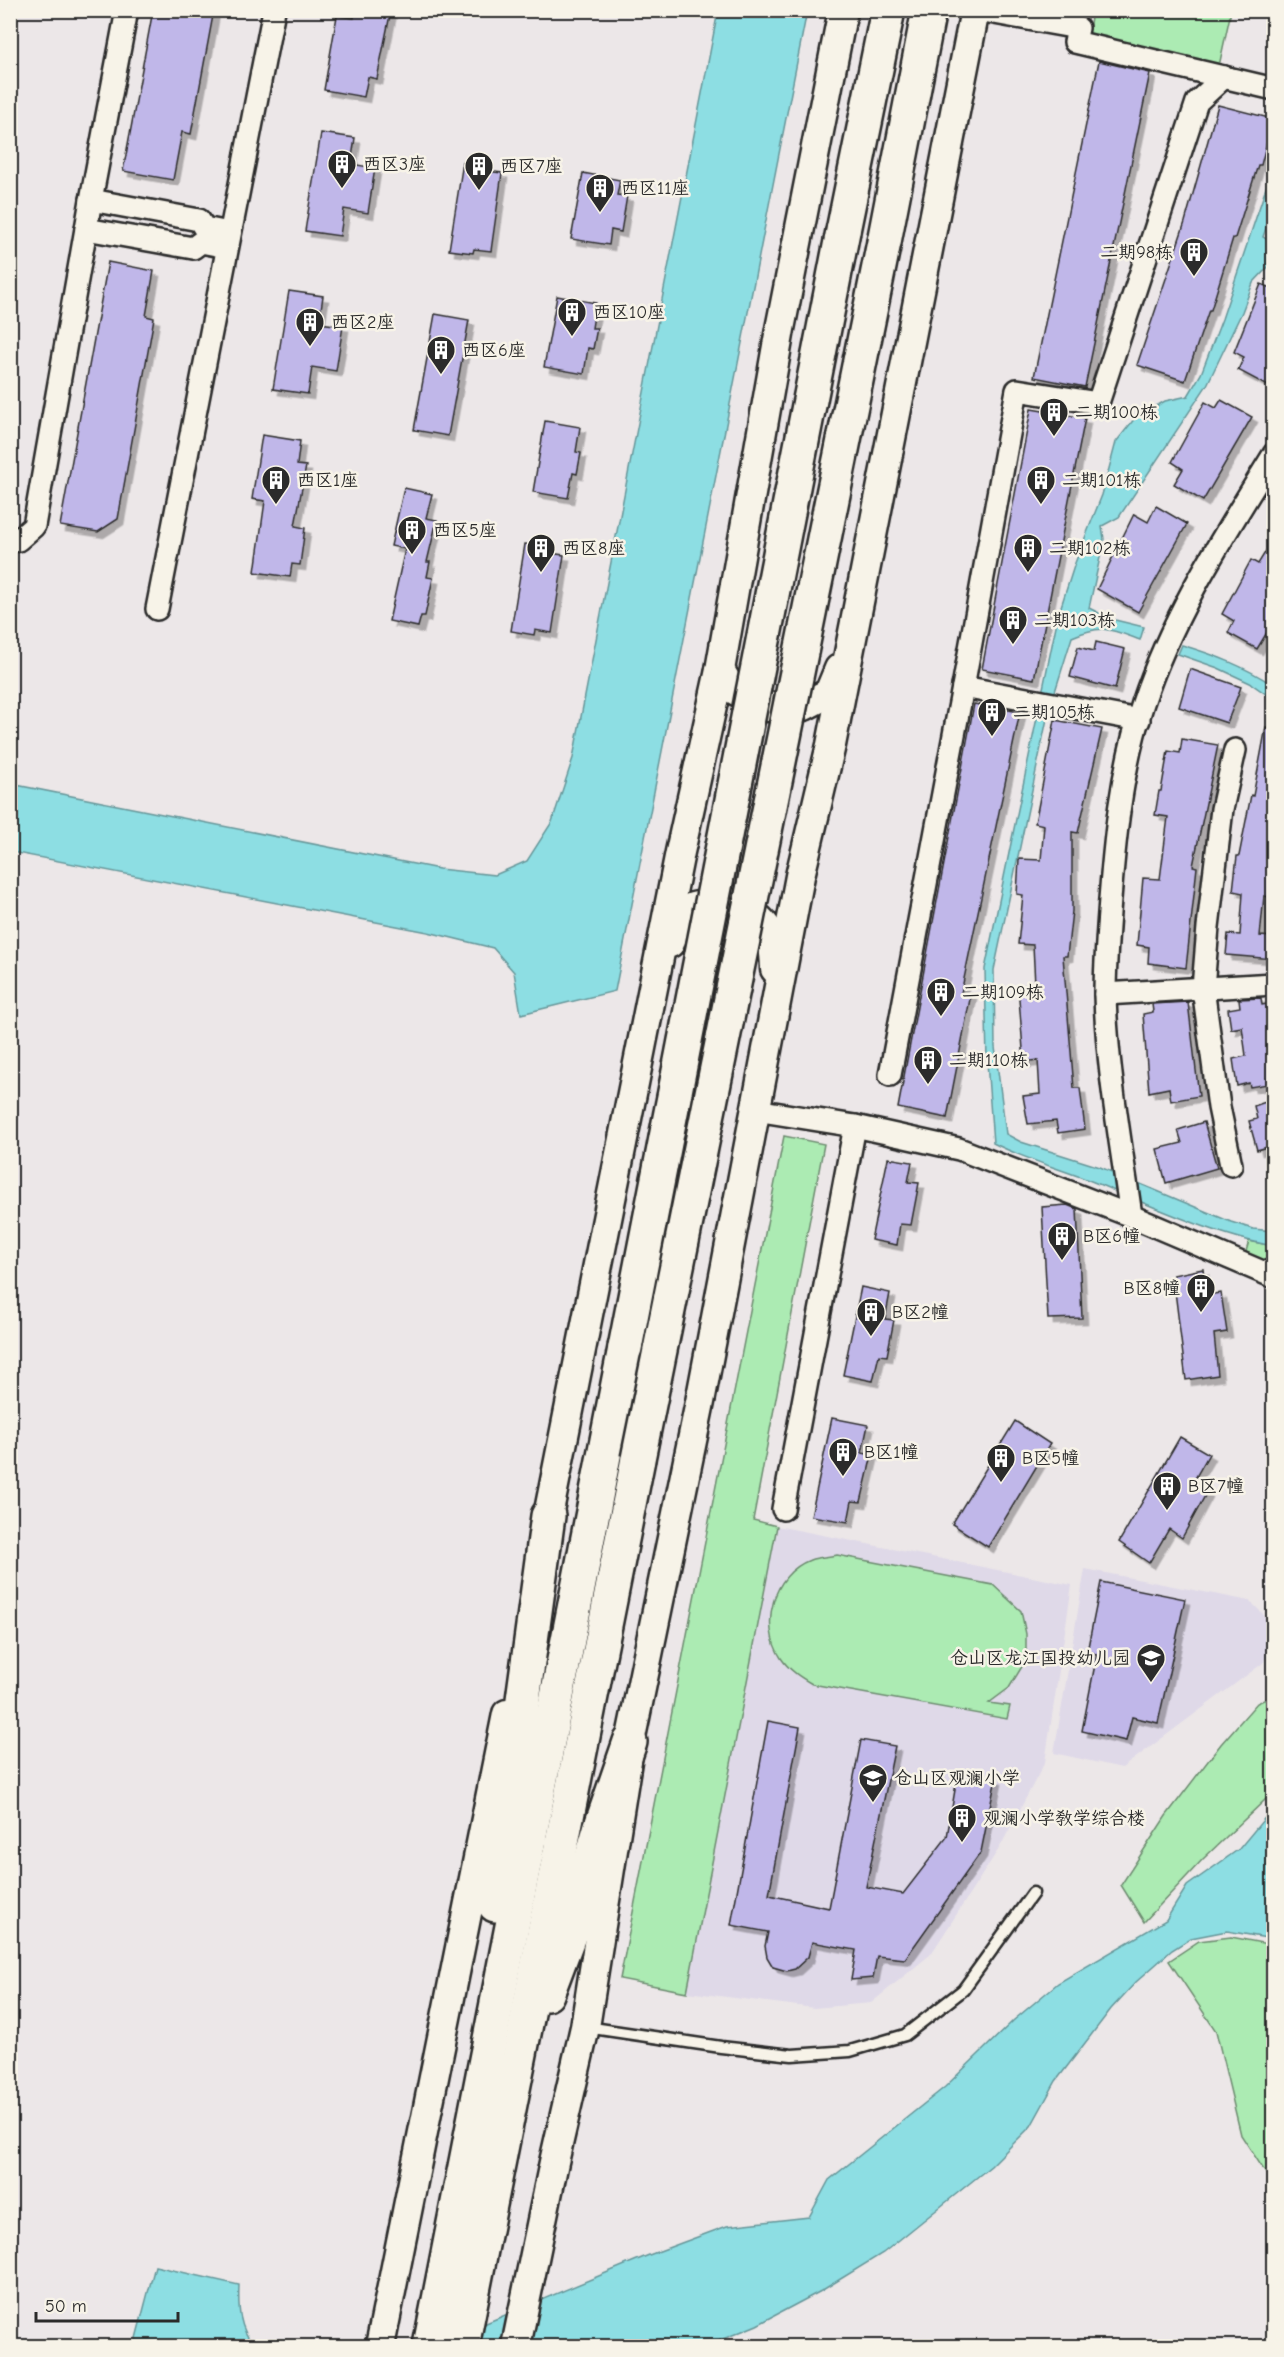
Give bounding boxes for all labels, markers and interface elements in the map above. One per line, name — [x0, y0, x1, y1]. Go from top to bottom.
building icon: 西区3座 — [326, 148, 358, 190]
building icon: 西区7座 — [463, 150, 495, 192]
place label: 西区3座 — [363, 154, 426, 175]
place label: 西区7座 — [500, 156, 563, 177]
building icon: 西区11座 — [584, 172, 616, 214]
place label: 西区11座 — [621, 178, 689, 199]
building icon: 二期98栋 — [1178, 236, 1210, 278]
place label: 二期98栋 — [1100, 242, 1173, 263]
building icon: 西区10座 — [556, 296, 588, 338]
place label: 西区10座 — [593, 302, 665, 323]
building icon: 西区2座 — [294, 306, 326, 348]
place label: 西区2座 — [331, 312, 394, 333]
building icon: 西区6座 — [425, 334, 457, 376]
place label: 西区6座 — [462, 340, 526, 361]
building icon: 二期100栋 — [1038, 396, 1070, 438]
place label: 二期100栋 — [1075, 402, 1158, 423]
building icon: 西区1座 — [260, 464, 292, 506]
building icon: 二期101栋 — [1025, 464, 1057, 506]
place label: 西区1座 — [297, 470, 358, 491]
place label: 二期101栋 — [1062, 470, 1141, 491]
building icon: 西区5座 — [396, 514, 428, 556]
place label: 西区5座 — [433, 520, 497, 541]
building icon: 西区8座 — [525, 532, 557, 574]
building icon: 二期102栋 — [1012, 532, 1044, 574]
place label: 西区8座 — [562, 538, 625, 559]
place label: 二期102栋 — [1049, 538, 1131, 559]
building icon: 二期103栋 — [997, 604, 1029, 646]
place label: 二期103栋 — [1034, 610, 1115, 631]
building icon: 二期105栋 — [976, 696, 1008, 738]
place label: 二期105栋 — [1013, 702, 1095, 723]
building icon: 二期109栋 — [925, 976, 957, 1018]
place label: 二期109栋 — [962, 982, 1044, 1003]
building icon: 二期110栋 — [912, 1044, 944, 1086]
place label: 二期110栋 — [949, 1050, 1028, 1071]
building icon: B区6幢 — [1046, 1220, 1078, 1262]
place label: B区6幢 — [1083, 1226, 1140, 1247]
building icon: B区8幢 — [1185, 1272, 1217, 1314]
place label: B区8幢 — [1124, 1278, 1180, 1299]
building icon: B区2幢 — [855, 1296, 887, 1338]
place label: B区2幢 — [892, 1302, 949, 1323]
building icon: B区1幢 — [827, 1436, 859, 1478]
place label: B区1幢 — [864, 1442, 918, 1463]
building icon: B区5幢 — [985, 1442, 1017, 1484]
place label: B区5幢 — [1022, 1448, 1079, 1469]
building icon: B区7幢 — [1151, 1470, 1183, 1512]
place label: B区7幢 — [1188, 1476, 1244, 1497]
school or university icon: 仓山区龙江国投幼儿园 — [1135, 1642, 1167, 1684]
place label: 仓山区龙江国投幼儿园 — [950, 1648, 1130, 1669]
school or university icon: 仓山区观澜小学 — [857, 1762, 889, 1804]
place label: 仓山区观澜小学 — [894, 1768, 1020, 1789]
building icon: 观澜小学教学综合楼 — [946, 1802, 978, 1844]
place label: 观澜小学教学综合楼 — [983, 1808, 1145, 1829]
scale bar — [36, 2285, 178, 2323]
text: 50 m — [45, 2296, 87, 2317]

